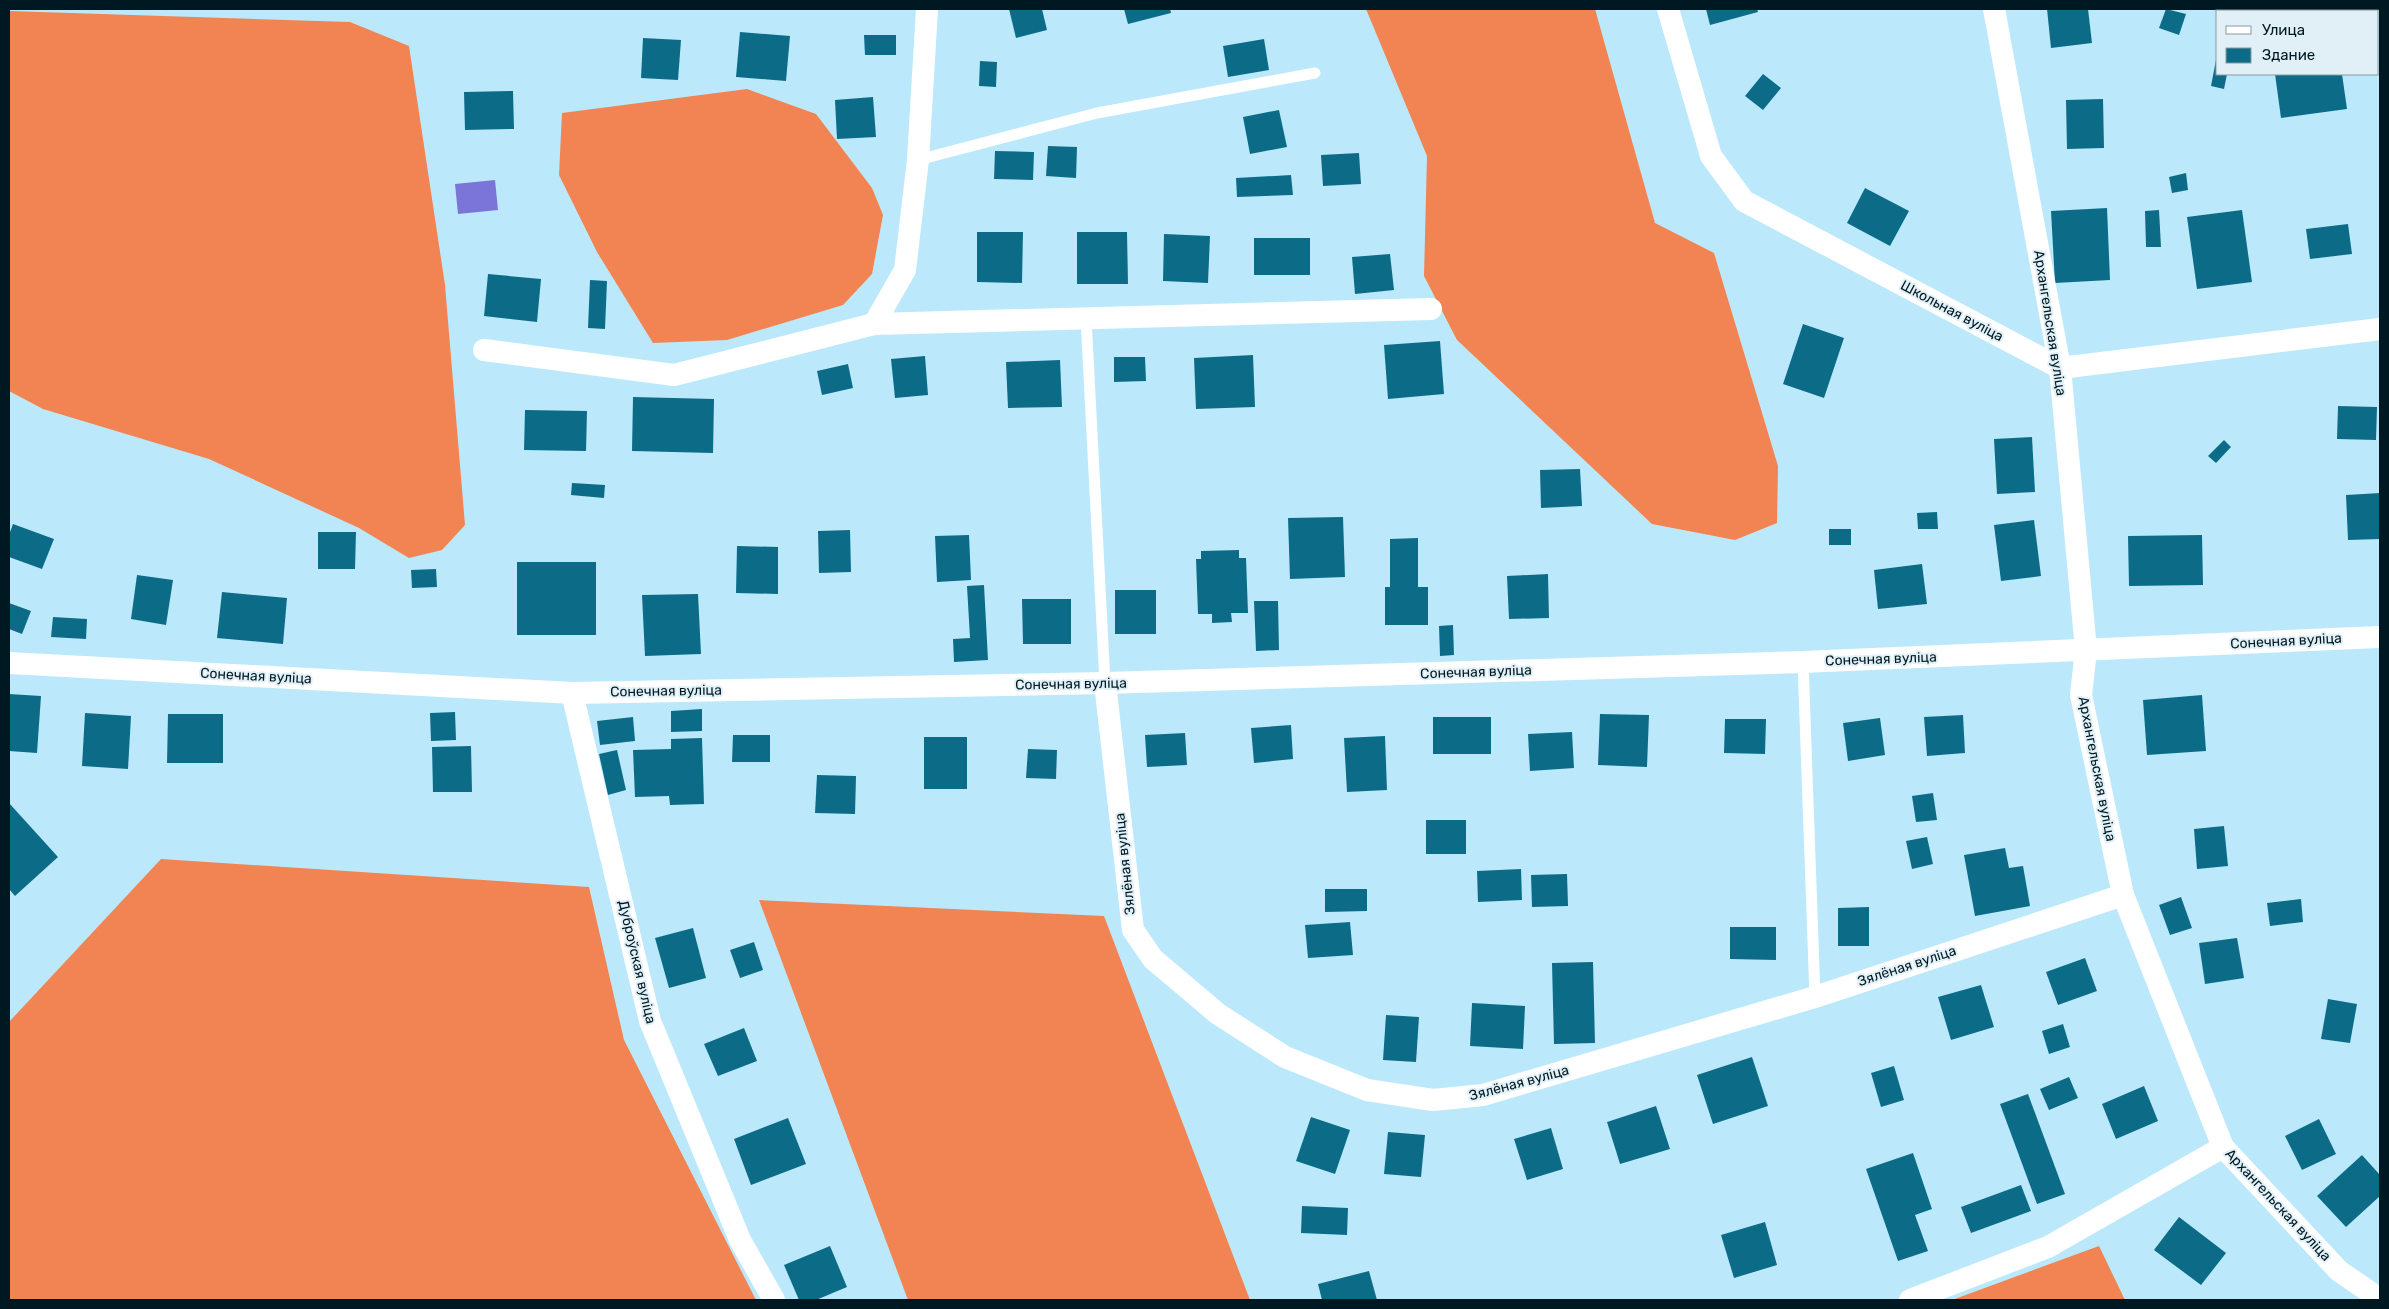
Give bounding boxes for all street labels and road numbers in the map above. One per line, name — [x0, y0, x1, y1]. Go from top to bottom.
street label: Архангельская вуліца — [2030, 249, 2070, 397]
street label: Школьная вуліца — [1898, 277, 2006, 345]
street label: Сонечная вуліца — [2230, 630, 2342, 652]
street label: Сонечная вуліца — [1825, 649, 1937, 669]
street label: Сонечная вуліца — [1420, 662, 1532, 682]
street label: Сонечная вуліца — [200, 665, 312, 687]
street label: Сонечная вуліца — [1015, 675, 1127, 693]
street label: Сонечная вуліца — [610, 682, 722, 700]
street label: Архангельская вуліца — [2075, 695, 2119, 843]
street label: Зялёная вуліца — [1111, 812, 1139, 916]
street label: Дуброўская вуліца — [615, 899, 659, 1025]
street label: Зялёная вуліца — [1856, 942, 1958, 990]
street label: Зялёная вуліца — [1467, 1062, 1571, 1104]
street label: Архангельская вуліца — [2222, 1145, 2334, 1265]

